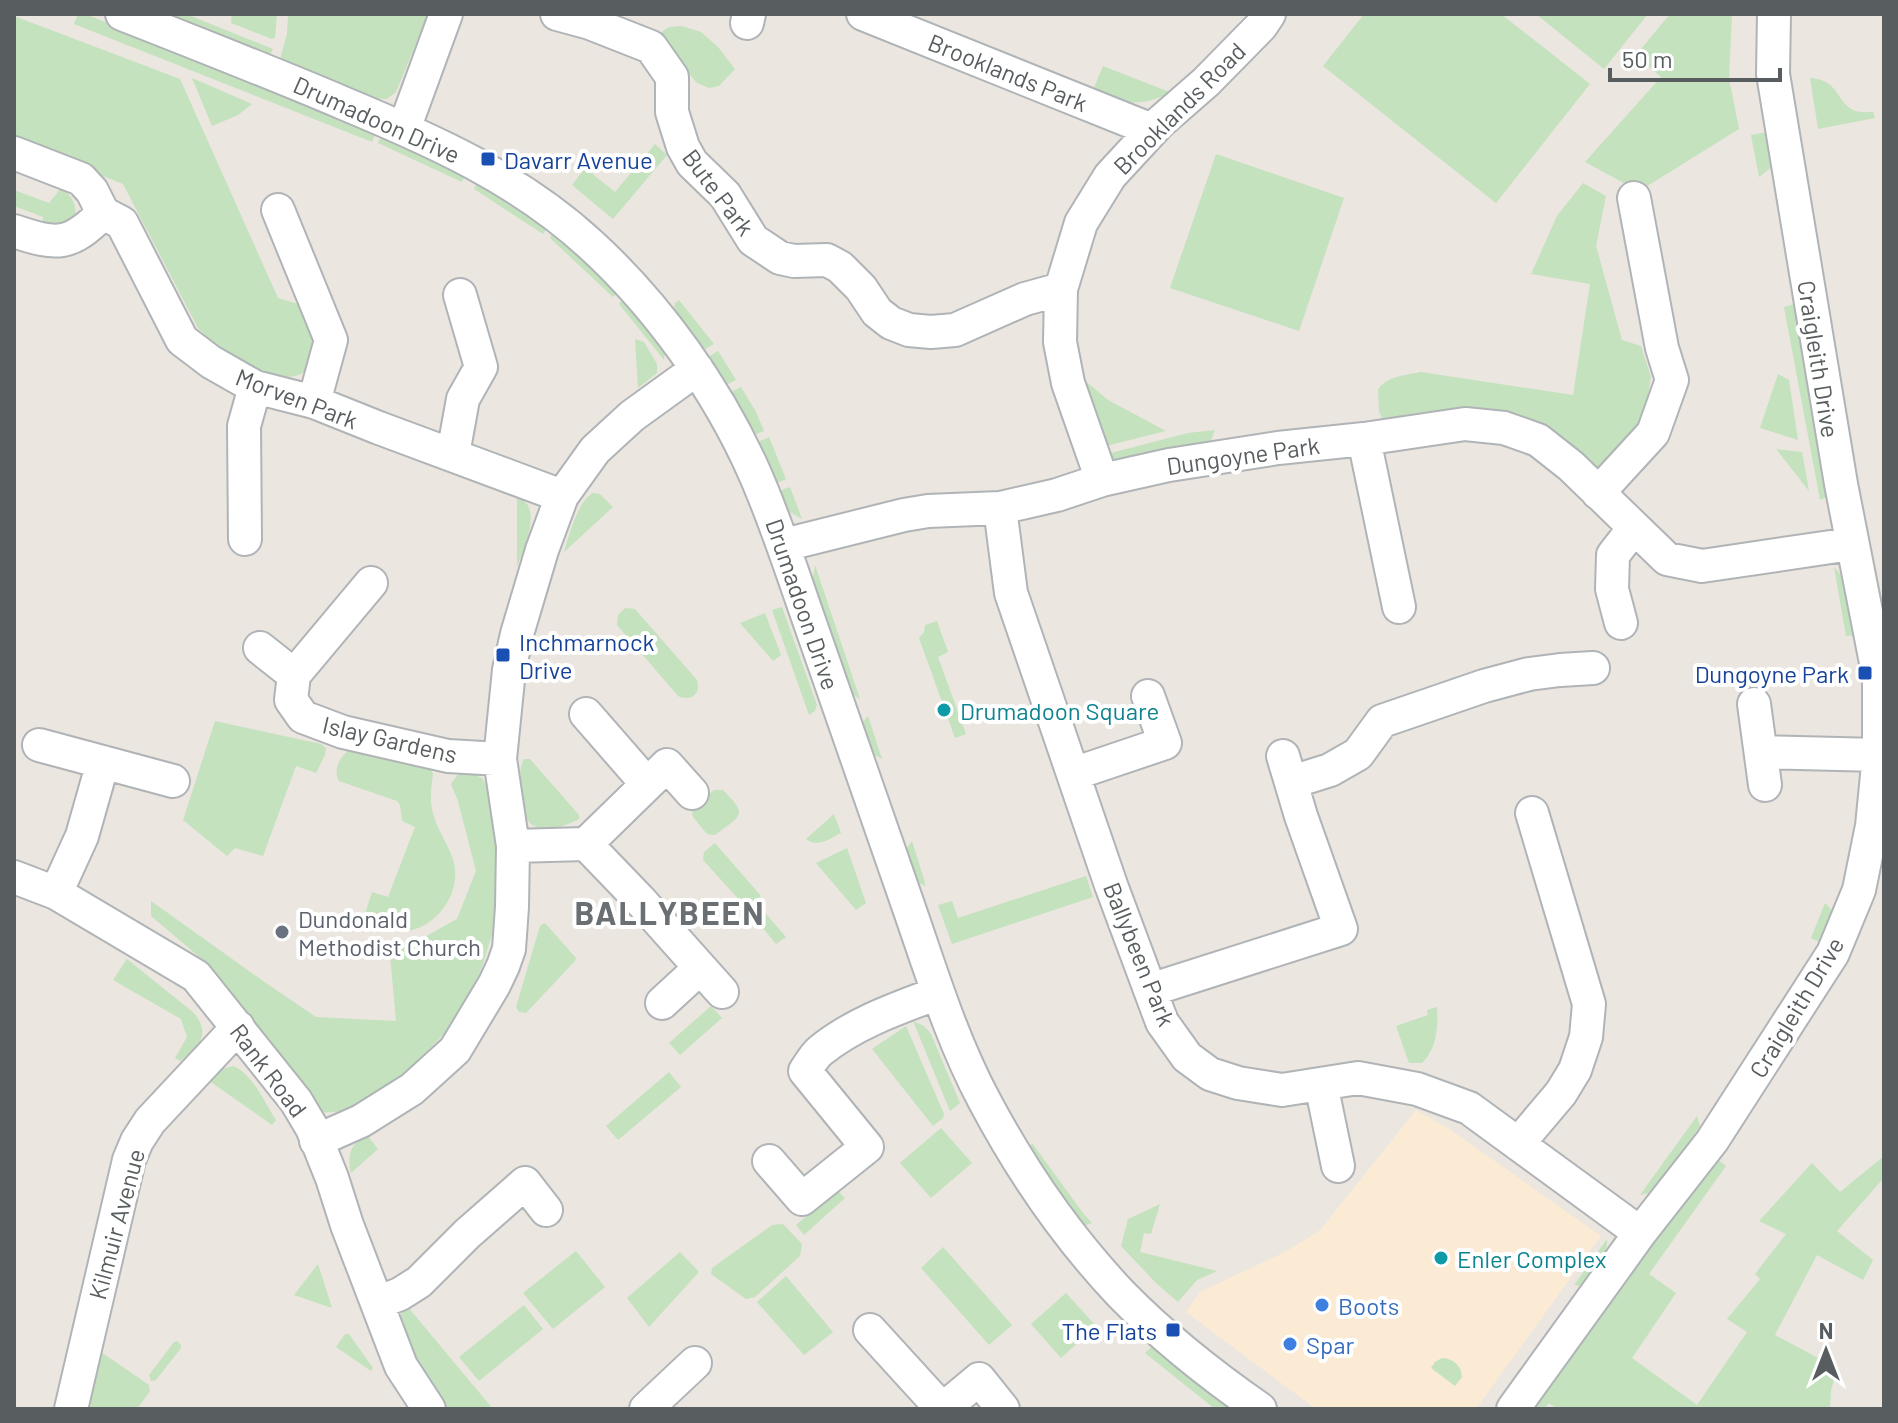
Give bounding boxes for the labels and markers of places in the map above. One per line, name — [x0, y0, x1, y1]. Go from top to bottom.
place label: Davarr Avenue — [504, 145, 653, 174]
marker: Davarr Avenue — [479, 150, 497, 168]
place label: Inchmarnock Drive — [519, 627, 655, 684]
marker: Inchmarnock Drive — [494, 646, 512, 664]
place label: Dungoyne Park — [1695, 659, 1849, 688]
marker: Dungoyne Park — [1856, 664, 1874, 682]
place label: Drumadoon Square — [960, 696, 1159, 725]
marker: Drumadoon Square — [935, 701, 953, 719]
place label: Dundonald Methodist Church — [298, 904, 481, 961]
marker: Dundonald Methodist Church — [273, 923, 291, 941]
place label: Enler Complex — [1457, 1244, 1606, 1273]
marker: Enler Complex — [1432, 1249, 1450, 1267]
place label: Boots — [1338, 1291, 1399, 1320]
marker: Boots — [1313, 1296, 1331, 1314]
place label: The Flats — [1061, 1316, 1157, 1345]
marker: The Flats — [1164, 1321, 1182, 1339]
place label: Spar — [1306, 1330, 1355, 1359]
marker: Spar — [1281, 1335, 1299, 1353]

